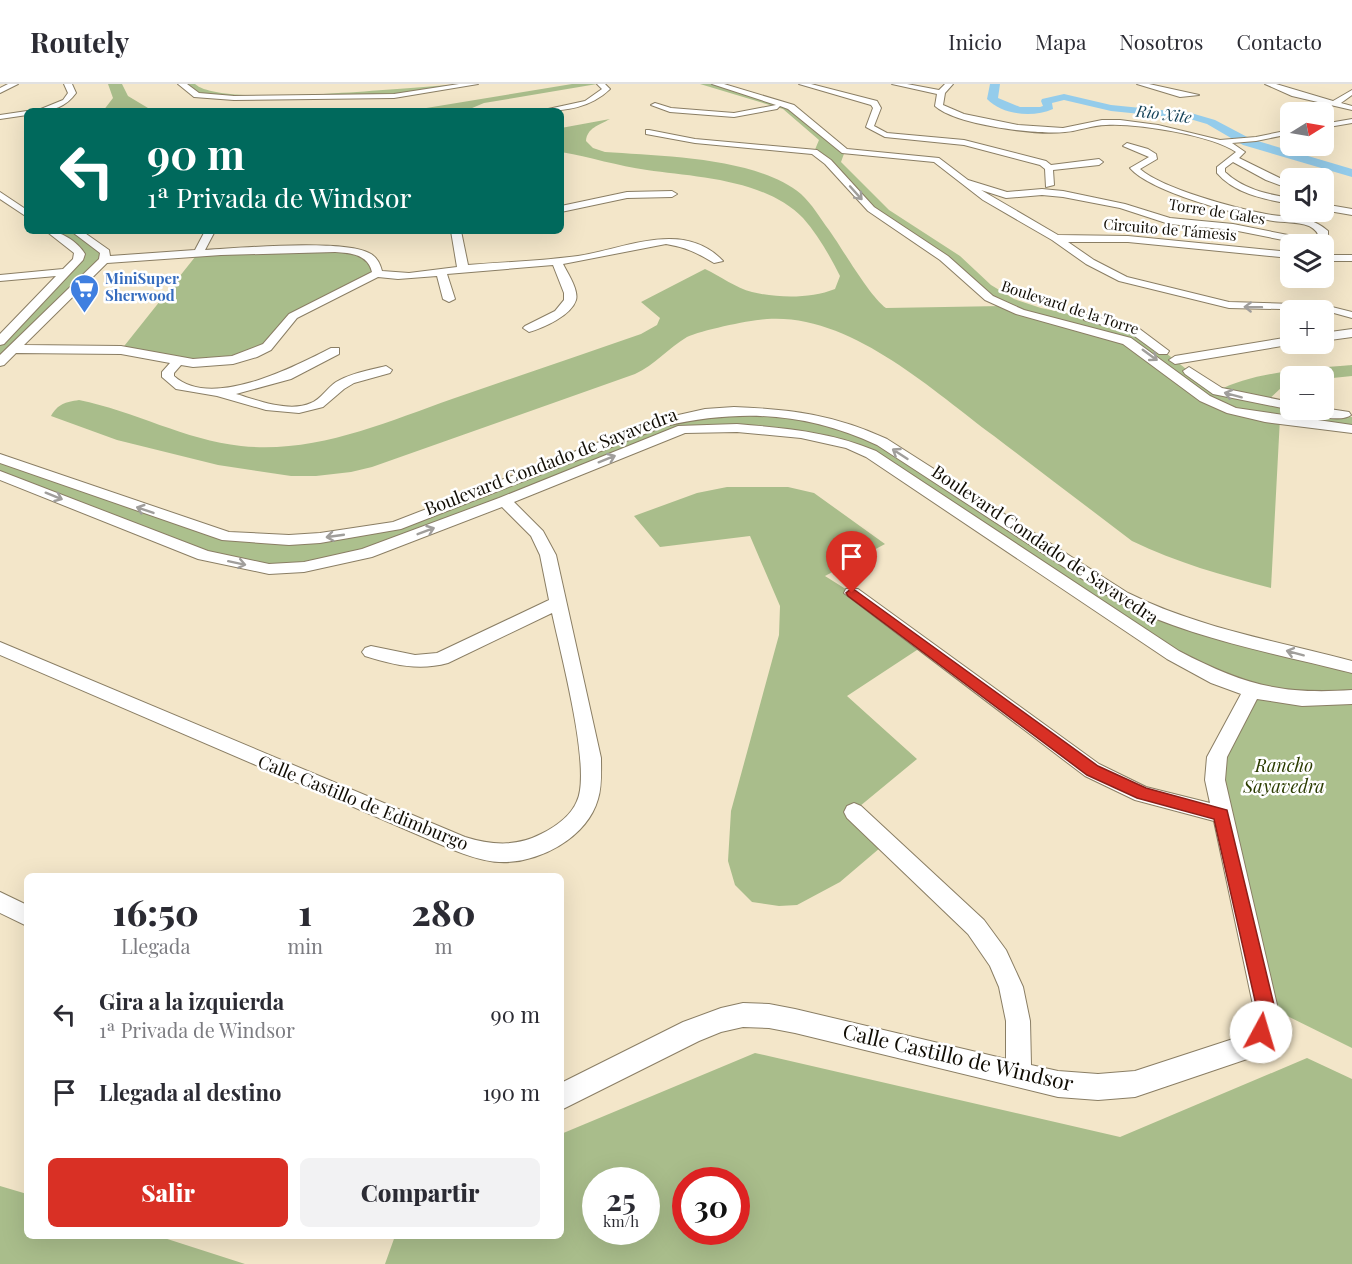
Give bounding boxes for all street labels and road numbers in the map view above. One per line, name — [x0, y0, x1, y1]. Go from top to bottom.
street label: Torre de Gales — [1167, 193, 1267, 229]
street label: Circuito de Támesis — [1103, 213, 1238, 245]
street label: Boulevard de la Torre — [999, 275, 1142, 339]
street label: Boulevard Condado de Sayavedra — [421, 402, 680, 520]
street label: Boulevard Condado de Sayavedra — [927, 459, 1164, 629]
street label: Calle Castillo de Edimburgo — [255, 749, 472, 855]
street label: Calle Castillo de Windsor — [840, 1016, 1077, 1096]

